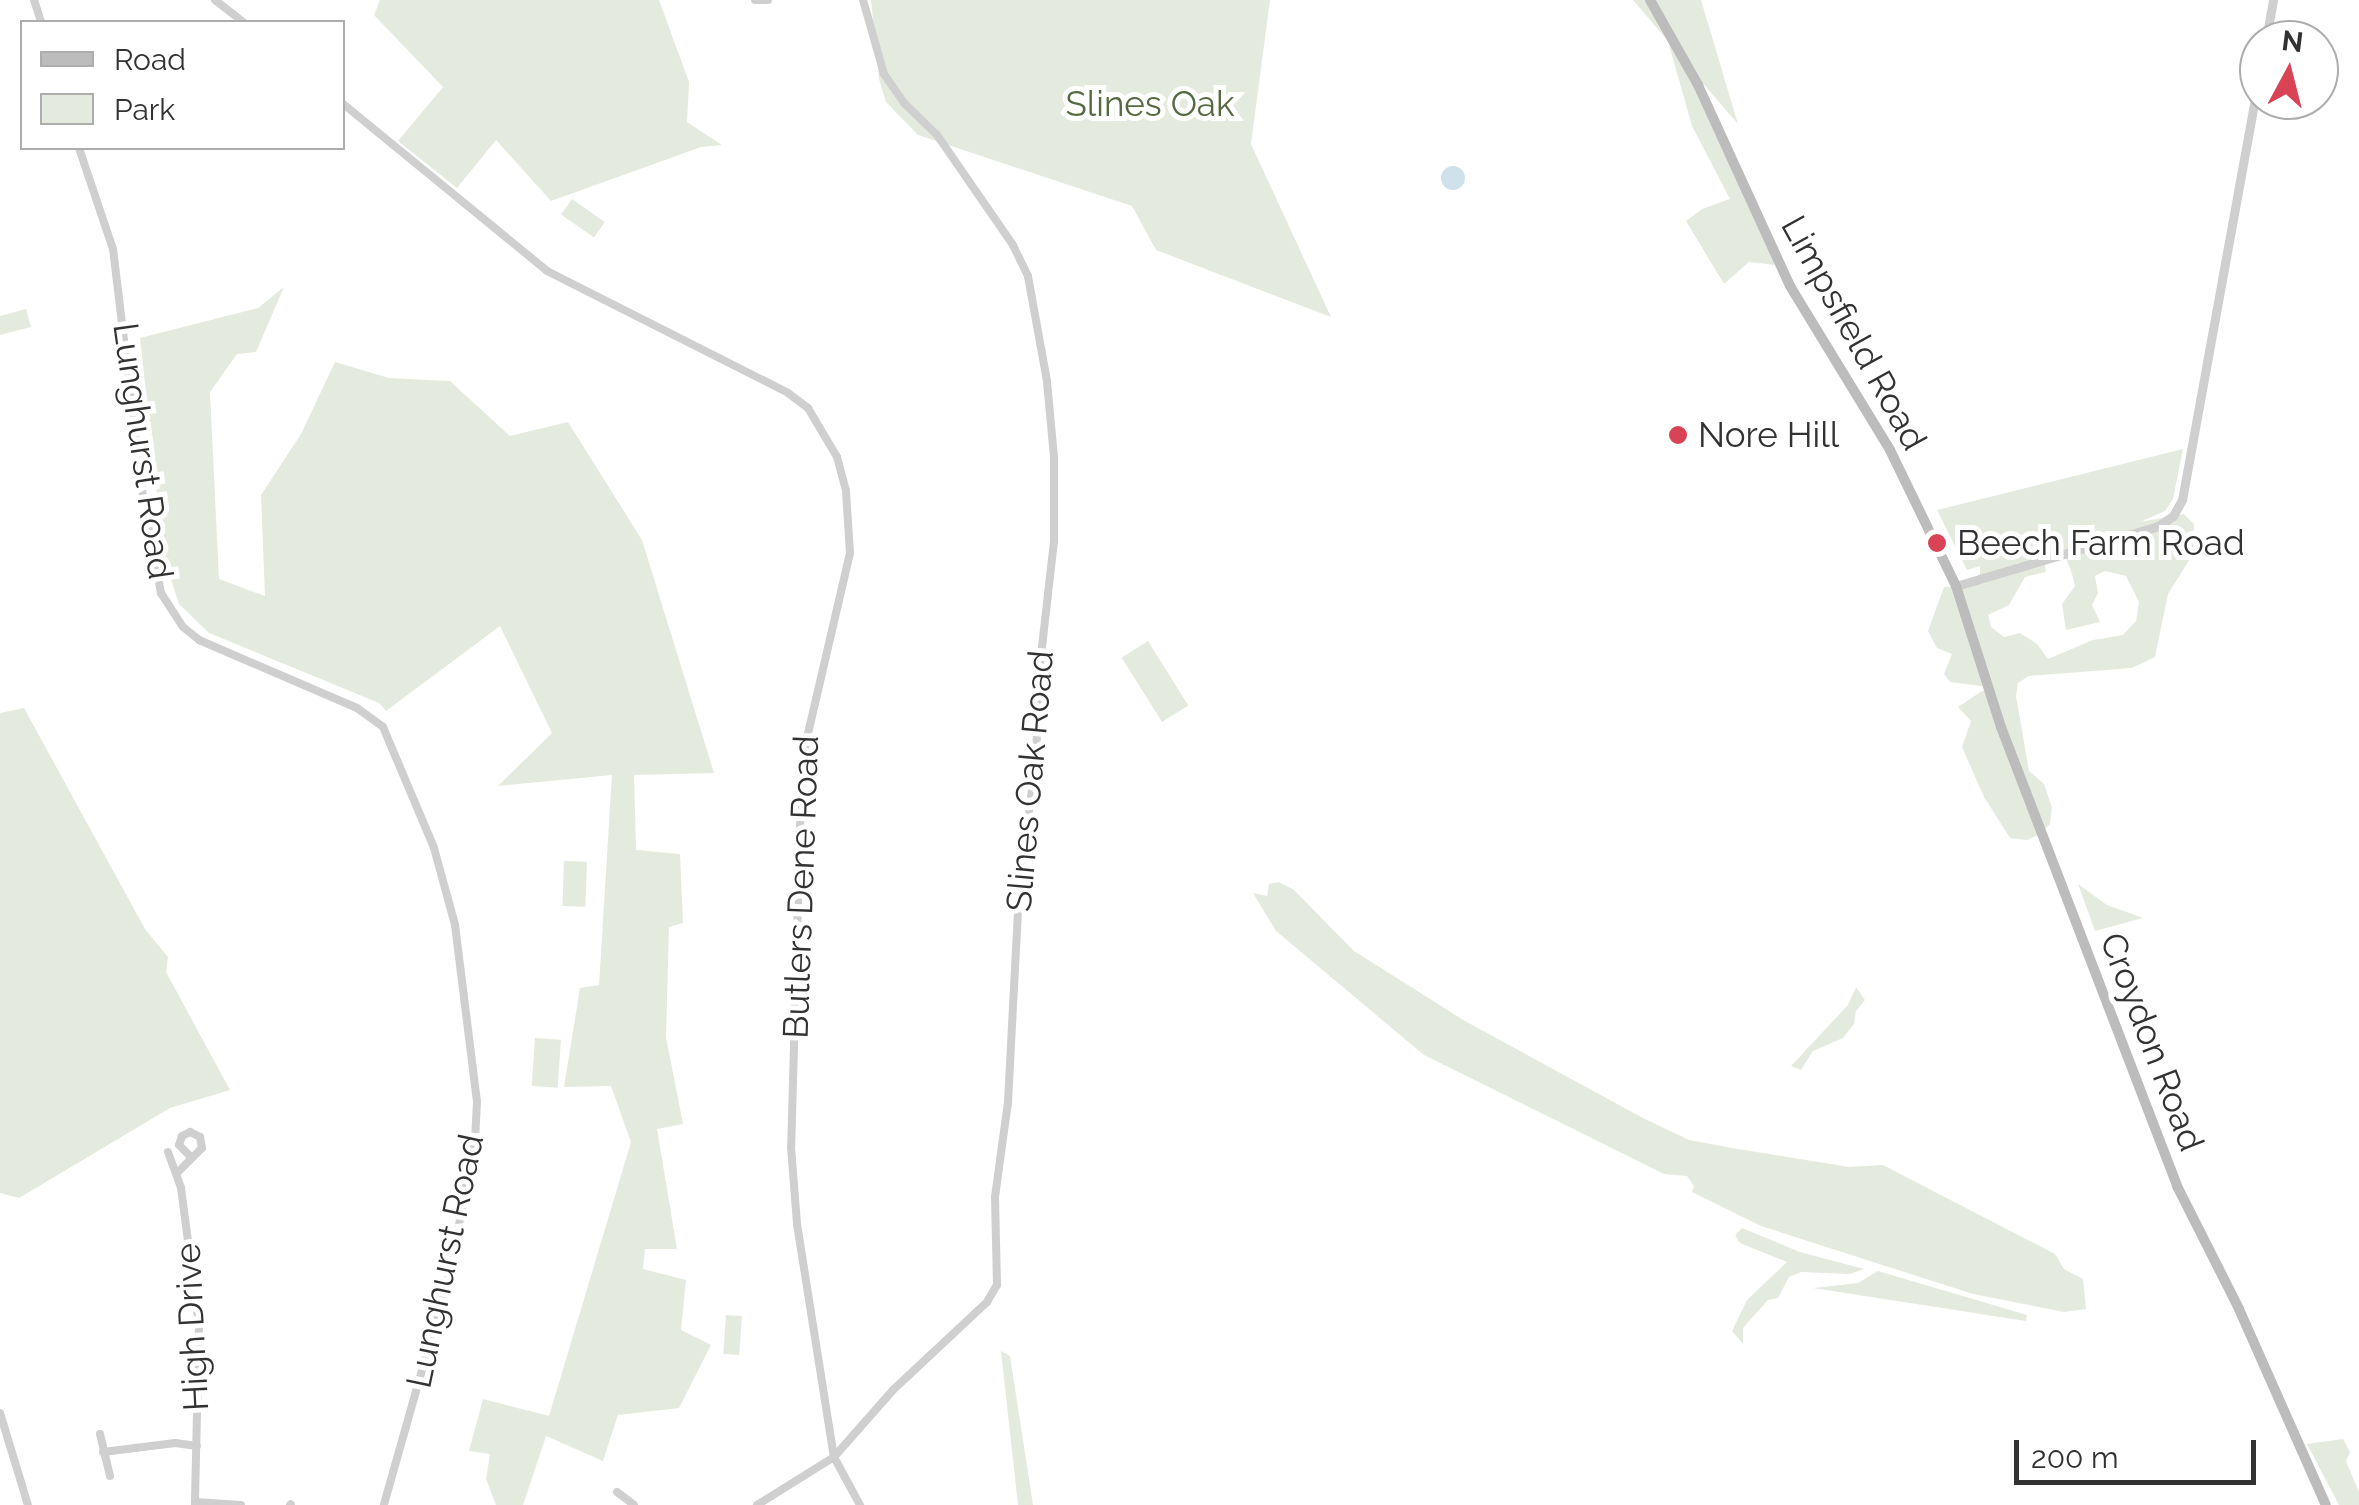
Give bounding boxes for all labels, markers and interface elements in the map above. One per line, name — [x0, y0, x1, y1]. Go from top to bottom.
legend — [20, 20, 345, 150]
north arrow — [2239, 20, 2339, 120]
text: N — [2280, 24, 2305, 59]
text: Road — [114, 42, 186, 77]
park label: Slines Oak — [1066, 83, 1234, 125]
text: Park — [114, 92, 175, 127]
street label: Limpsfield Road — [1772, 209, 1936, 457]
street label: Lunghurst Road — [104, 320, 182, 582]
place label: Nore Hill — [1698, 414, 1839, 456]
marker: Nore Hill — [1667, 424, 1689, 446]
place label: Beech Farm Road — [1957, 522, 2245, 564]
marker: Beech Farm Road — [1926, 532, 1948, 554]
street label: Slines Oak Road — [998, 649, 1062, 913]
street label: Butlers Dene Road — [775, 735, 827, 1039]
street label: Croydon Road — [2091, 927, 2213, 1157]
street label: Lunghurst Road — [398, 1130, 492, 1392]
street label: High Drive — [167, 1242, 217, 1412]
scale bar — [2019, 1420, 2262, 1482]
text: 200 m — [2031, 1440, 2119, 1475]

